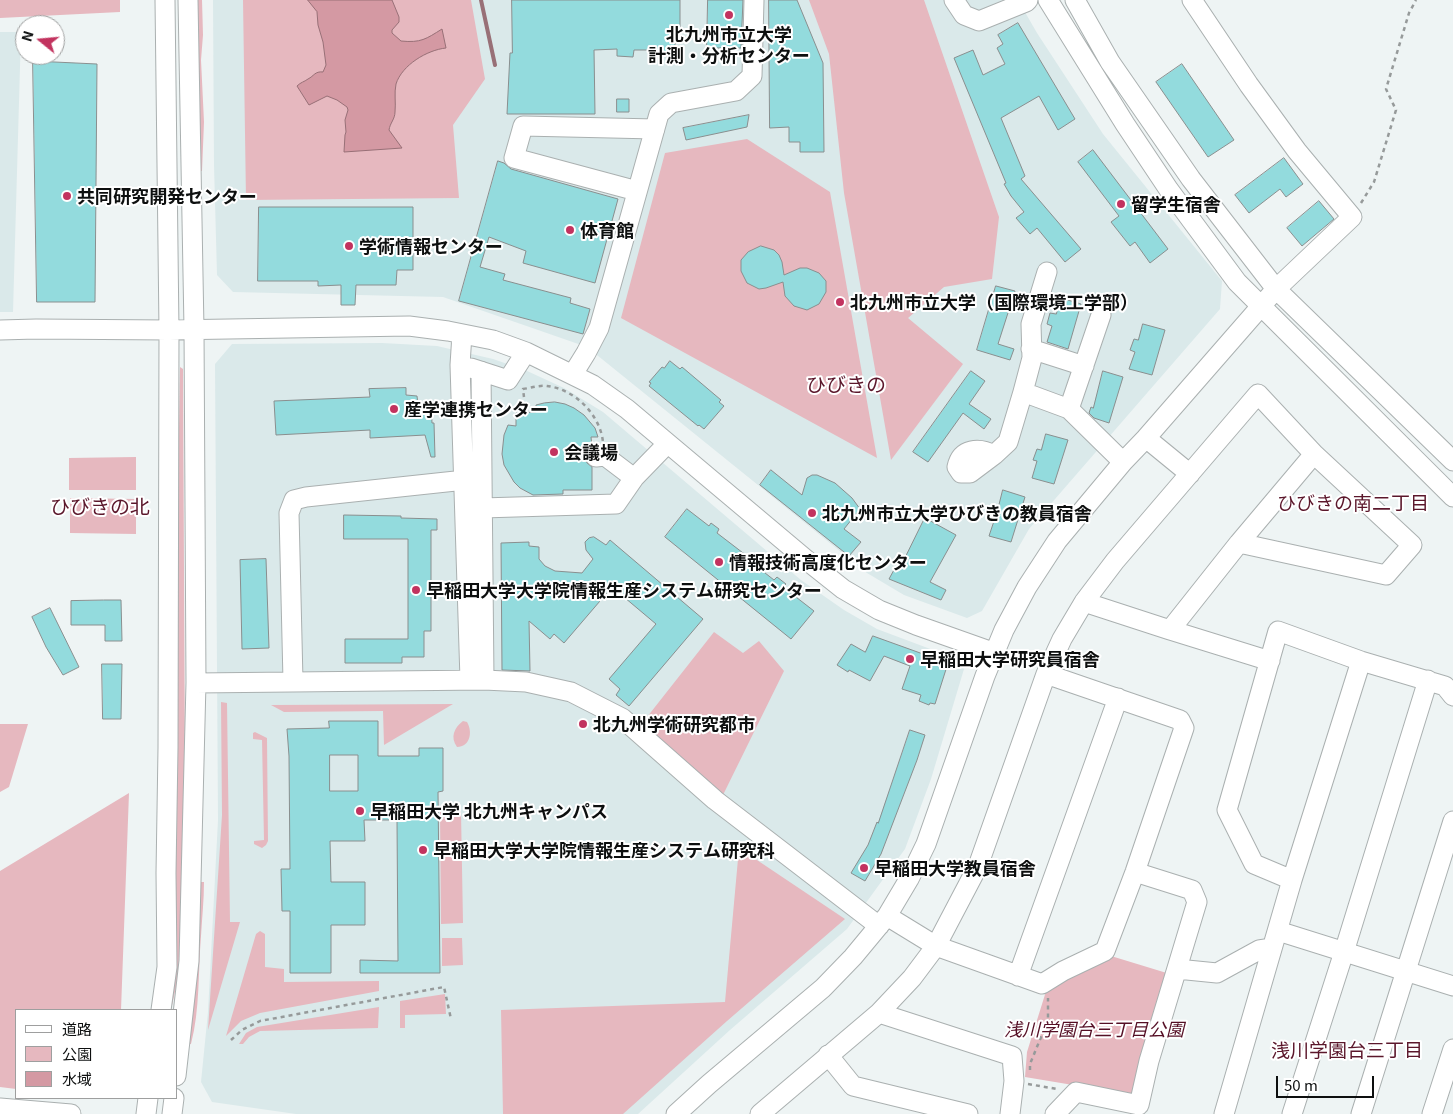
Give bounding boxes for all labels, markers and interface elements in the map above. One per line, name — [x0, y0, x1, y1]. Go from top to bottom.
marker: 北九州市立大学 計測・分析センター — [723, 9, 735, 21]
north arrow — [15, 15, 65, 65]
place label: 北九州市立大学 計測・分析センター — [648, 23, 810, 66]
text: N — [16, 28, 38, 44]
place label: 共同研究開発センター — [77, 185, 257, 207]
marker: 共同研究開発センター — [61, 190, 73, 202]
place label: 留学生宿舎 — [1131, 193, 1221, 215]
marker: 留学生宿舎 — [1115, 198, 1127, 210]
place label: 体育館 — [580, 219, 634, 241]
marker: 体育館 — [564, 224, 576, 236]
place label: 学術情報センター — [359, 235, 503, 257]
marker: 学術情報センター — [343, 240, 355, 252]
place label: 北九州市立大学（国際環境工学部） — [850, 291, 1138, 313]
marker: 北九州市立大学（国際環境工学部） — [834, 296, 846, 308]
district label: ひびきの — [806, 372, 886, 396]
place label: 産学連携センター — [404, 398, 548, 420]
marker: 産学連携センター — [388, 403, 400, 415]
place label: 会議場 — [564, 441, 618, 463]
marker: 会議場 — [548, 446, 560, 458]
district label: ひびきの南二丁目 — [1277, 492, 1429, 514]
district label: ひびきの北 — [50, 494, 150, 518]
place label: 北九州市立大学ひびきの教員宿舎 — [822, 502, 1092, 524]
marker: 北九州市立大学ひびきの教員宿舎 — [806, 507, 818, 519]
place label: 情報技術高度化センター — [729, 551, 927, 573]
marker: 情報技術高度化センター — [713, 556, 725, 568]
place label: 早稲田大学大学院情報生産システム研究センター — [426, 579, 822, 601]
marker: 早稲田大学大学院情報生産システム研究センター — [410, 584, 422, 596]
place label: 早稲田大学研究員宿舎 — [920, 648, 1100, 670]
marker: 早稲田大学研究員宿舎 — [904, 653, 916, 665]
place label: 北九州学術研究都市 — [593, 713, 755, 735]
marker: 北九州学術研究都市 — [577, 718, 589, 730]
place label: 早稲田大学 北九州キャンパス — [370, 800, 608, 822]
marker: 早稲田大学 北九州キャンパス — [354, 805, 366, 817]
place label: 早稲田大学大学院情報生産システム研究科 — [433, 839, 775, 861]
marker: 早稲田大学大学院情報生産システム研究科 — [417, 844, 429, 856]
place label: 早稲田大学教員宿舎 — [874, 857, 1036, 879]
marker: 早稲田大学教員宿舎 — [858, 862, 870, 874]
legend — [15, 1009, 178, 1099]
text: 道路 — [62, 1018, 92, 1039]
park label: 浅川学園台三丁目公園 — [1004, 1018, 1184, 1040]
district label: 浅川学園台三丁目 — [1271, 1039, 1423, 1061]
text: 公園 — [62, 1043, 92, 1064]
scale bar — [1278, 1066, 1376, 1098]
text: 水域 — [62, 1068, 92, 1089]
text: 50 m — [1284, 1074, 1318, 1095]

